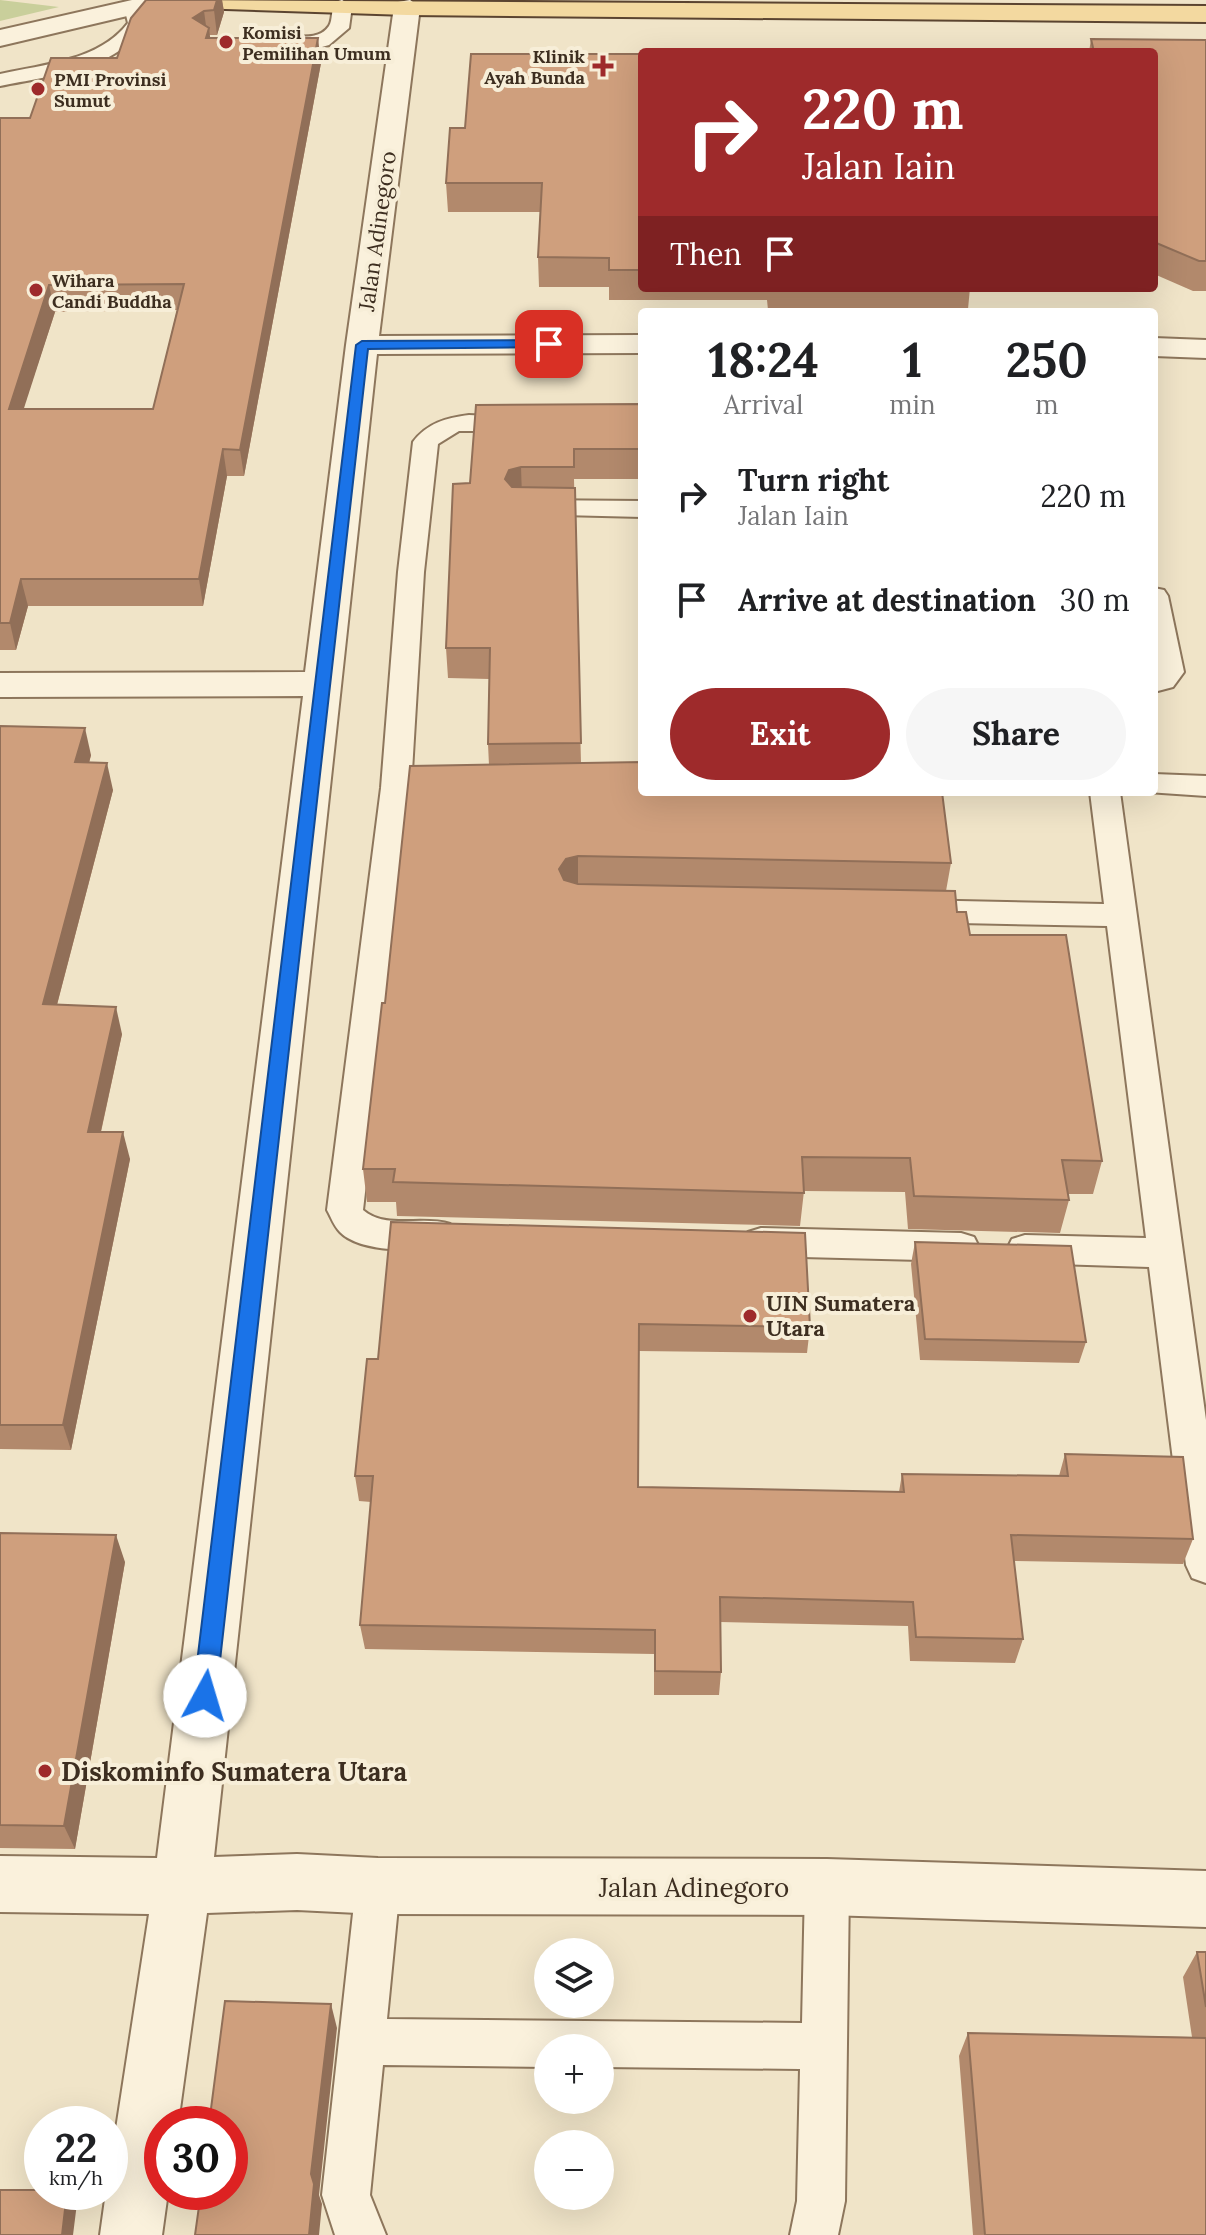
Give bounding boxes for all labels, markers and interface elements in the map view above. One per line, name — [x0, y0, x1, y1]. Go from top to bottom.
place label: Komisi Pemilihan Umum — [242, 21, 391, 65]
marker: Komisi Pemilihan Umum — [217, 33, 235, 51]
place label: Klinik Ayah Bunda — [484, 45, 586, 89]
marker: Klinik Ayah Bunda — [592, 55, 614, 77]
place label: PMI Provinsi Sumut — [54, 68, 166, 112]
text: 220 m — [802, 73, 964, 144]
marker: PMI Provinsi Sumut — [29, 80, 47, 98]
icon: right — [670, 80, 774, 184]
text: Jalan Iain — [802, 143, 955, 189]
street label: Jalan Adinegoro — [352, 149, 402, 314]
icon: arrive — [758, 232, 802, 276]
text: Then — [670, 235, 742, 273]
place label: Wihara Candi Buddha — [52, 269, 172, 313]
marker: Wihara Candi Buddha — [27, 281, 45, 299]
pin — [515, 310, 583, 378]
icon: arrive — [527, 322, 571, 366]
text: 18:24 — [708, 329, 819, 390]
text: 1 — [903, 329, 922, 390]
text: 250 — [1006, 329, 1088, 390]
text: Arrival — [724, 388, 803, 421]
text: min — [889, 388, 936, 421]
text: m — [1035, 388, 1058, 421]
text: Turn right — [738, 461, 889, 499]
icon: right — [670, 474, 714, 518]
text: 220 m — [1040, 477, 1126, 515]
text: Jalan Iain — [738, 499, 849, 532]
icon: arrive — [670, 578, 714, 622]
text: Arrive at destination — [738, 581, 1036, 619]
text: 30 m — [1060, 581, 1130, 619]
button: Exit — [670, 688, 890, 780]
button: Share — [906, 688, 1126, 780]
place label: UIN Sumatera Utara — [766, 1289, 916, 1342]
marker: UIN Sumatera Utara — [741, 1307, 759, 1325]
position arrow — [163, 1654, 247, 1738]
place label: Diskominfo Sumatera Utara — [61, 1755, 408, 1788]
marker: Diskominfo Sumatera Utara — [36, 1762, 54, 1780]
street label: Jalan Adinegoro — [598, 1871, 789, 1904]
map controls — [534, 1938, 614, 2210]
button: layers — [534, 1938, 614, 2018]
button: + — [534, 2034, 614, 2114]
speed limit sign: 30 — [144, 2106, 248, 2210]
text: 22 — [55, 2122, 97, 2173]
button: − — [534, 2130, 614, 2210]
text: km/h — [49, 2165, 103, 2190]

